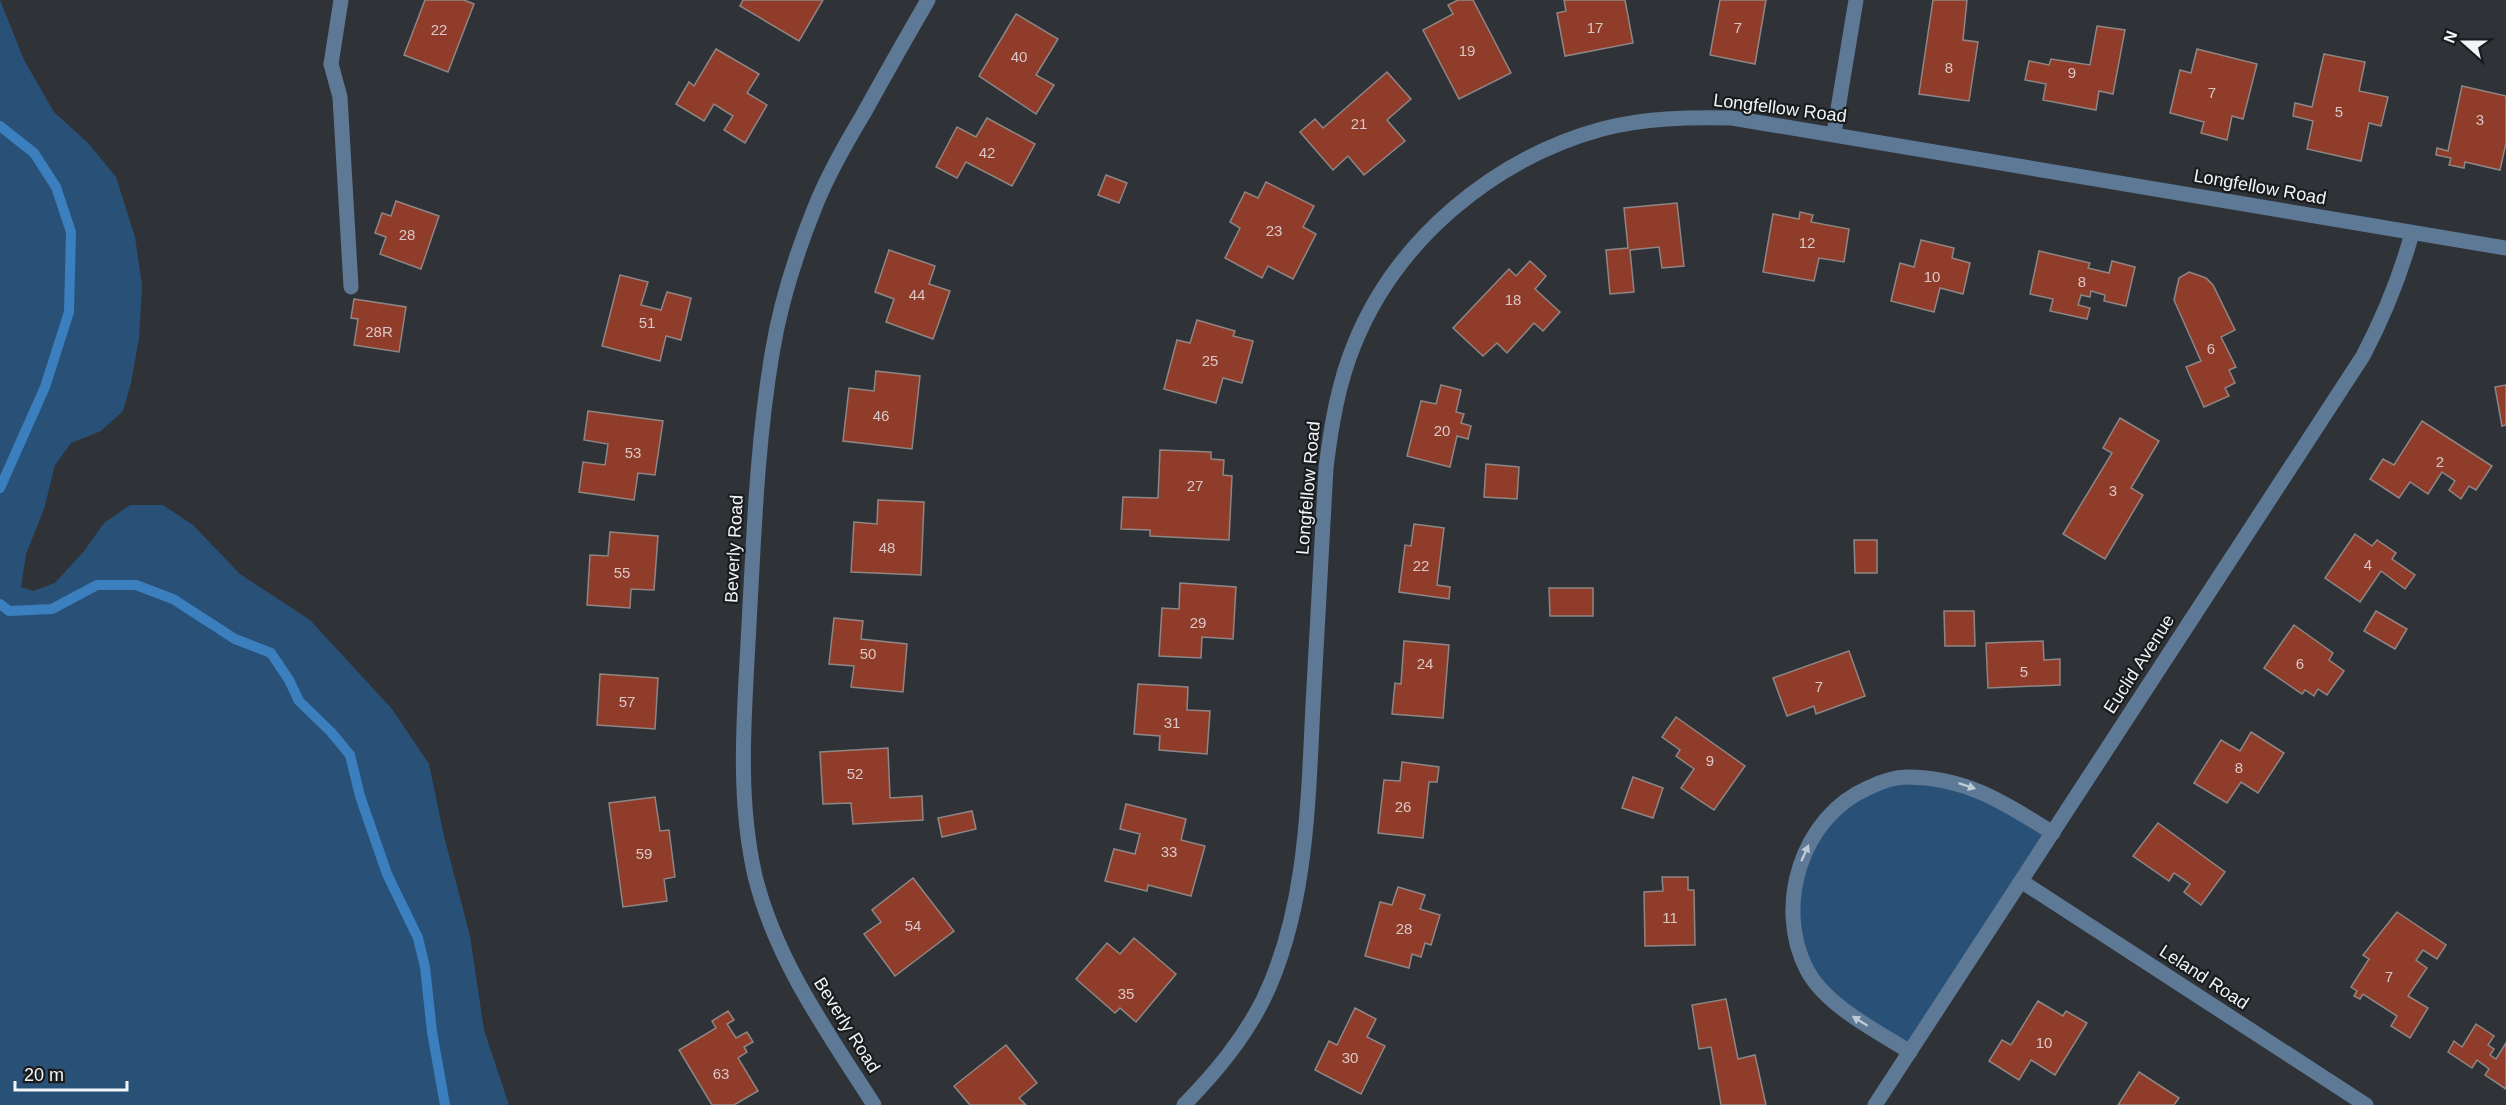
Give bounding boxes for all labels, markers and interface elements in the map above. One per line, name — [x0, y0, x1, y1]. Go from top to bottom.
north arrow — [2434, 12, 2494, 72]
house number: 17 — [1587, 19, 1603, 36]
house number: 7 — [1734, 19, 1742, 36]
house number: 22 — [431, 21, 447, 38]
text: N — [2440, 28, 2460, 45]
house number: 19 — [1459, 42, 1475, 59]
house number: 40 — [1011, 48, 1027, 65]
house number: 8 — [1945, 59, 1953, 76]
house number: 9 — [2068, 64, 2076, 81]
house number: 7 — [2208, 84, 2216, 101]
street label: Longfellow Road — [1712, 90, 1848, 126]
house number: 5 — [2335, 103, 2343, 120]
house number: 3 — [2476, 111, 2484, 128]
house number: 21 — [1351, 115, 1367, 132]
house number: 42 — [979, 144, 995, 161]
street label: Longfellow Road — [2192, 166, 2328, 208]
house number: 23 — [1266, 222, 1282, 239]
house number: 28 — [399, 226, 415, 243]
house number: 12 — [1799, 234, 1815, 251]
house number: 10 — [1924, 268, 1940, 285]
house number: 8 — [2078, 273, 2086, 290]
house number: 44 — [909, 286, 925, 303]
house number: 18 — [1505, 291, 1521, 308]
house number: 51 — [639, 314, 655, 331]
house number: 28R — [365, 323, 393, 340]
house number: 6 — [2207, 340, 2215, 357]
house number: 25 — [1202, 352, 1218, 369]
house number: 46 — [873, 407, 889, 424]
street label: Longfellow Road — [1292, 420, 1324, 556]
house number: 20 — [1434, 422, 1450, 439]
house number: 53 — [625, 444, 641, 461]
house number: 2 — [2436, 453, 2444, 470]
house number: 27 — [1187, 477, 1203, 494]
house number: 3 — [2109, 482, 2117, 499]
street label: Beverly Road — [721, 495, 747, 603]
house number: 48 — [879, 539, 895, 556]
house number: 4 — [2364, 556, 2372, 573]
house number: 22 — [1413, 557, 1429, 574]
house number: 55 — [614, 564, 630, 581]
street label: Euclid Avenue — [2100, 611, 2178, 717]
house number: 29 — [1190, 614, 1206, 631]
house number: 50 — [860, 645, 876, 662]
house number: 24 — [1417, 655, 1433, 672]
house number: 6 — [2296, 655, 2304, 672]
house number: 5 — [2020, 663, 2028, 680]
house number: 7 — [1815, 678, 1823, 695]
house number: 57 — [619, 693, 635, 710]
house number: 31 — [1164, 714, 1180, 731]
house number: 9 — [1706, 752, 1714, 769]
house number: 8 — [2235, 759, 2243, 776]
house number: 52 — [847, 765, 863, 782]
one-way arrow — [1958, 782, 1976, 791]
house number: 26 — [1395, 798, 1411, 815]
house number: 33 — [1161, 843, 1177, 860]
one-way arrow — [1800, 843, 1810, 861]
house number: 59 — [636, 845, 652, 862]
house number: 11 — [1662, 909, 1678, 926]
house number: 54 — [905, 917, 921, 934]
house number: 28 — [1396, 920, 1412, 937]
street label: Leland Road — [2156, 941, 2252, 1013]
house number: 7 — [2385, 968, 2393, 985]
street label: Beverly Road — [810, 974, 884, 1076]
house number: 35 — [1118, 985, 1134, 1002]
one-way arrow — [1852, 1015, 1868, 1026]
house number: 10 — [2036, 1034, 2052, 1051]
house number: 30 — [1342, 1049, 1358, 1066]
scale bar — [15, 1054, 128, 1092]
text: 20 m — [24, 1065, 64, 1085]
house number: 63 — [713, 1065, 729, 1082]

